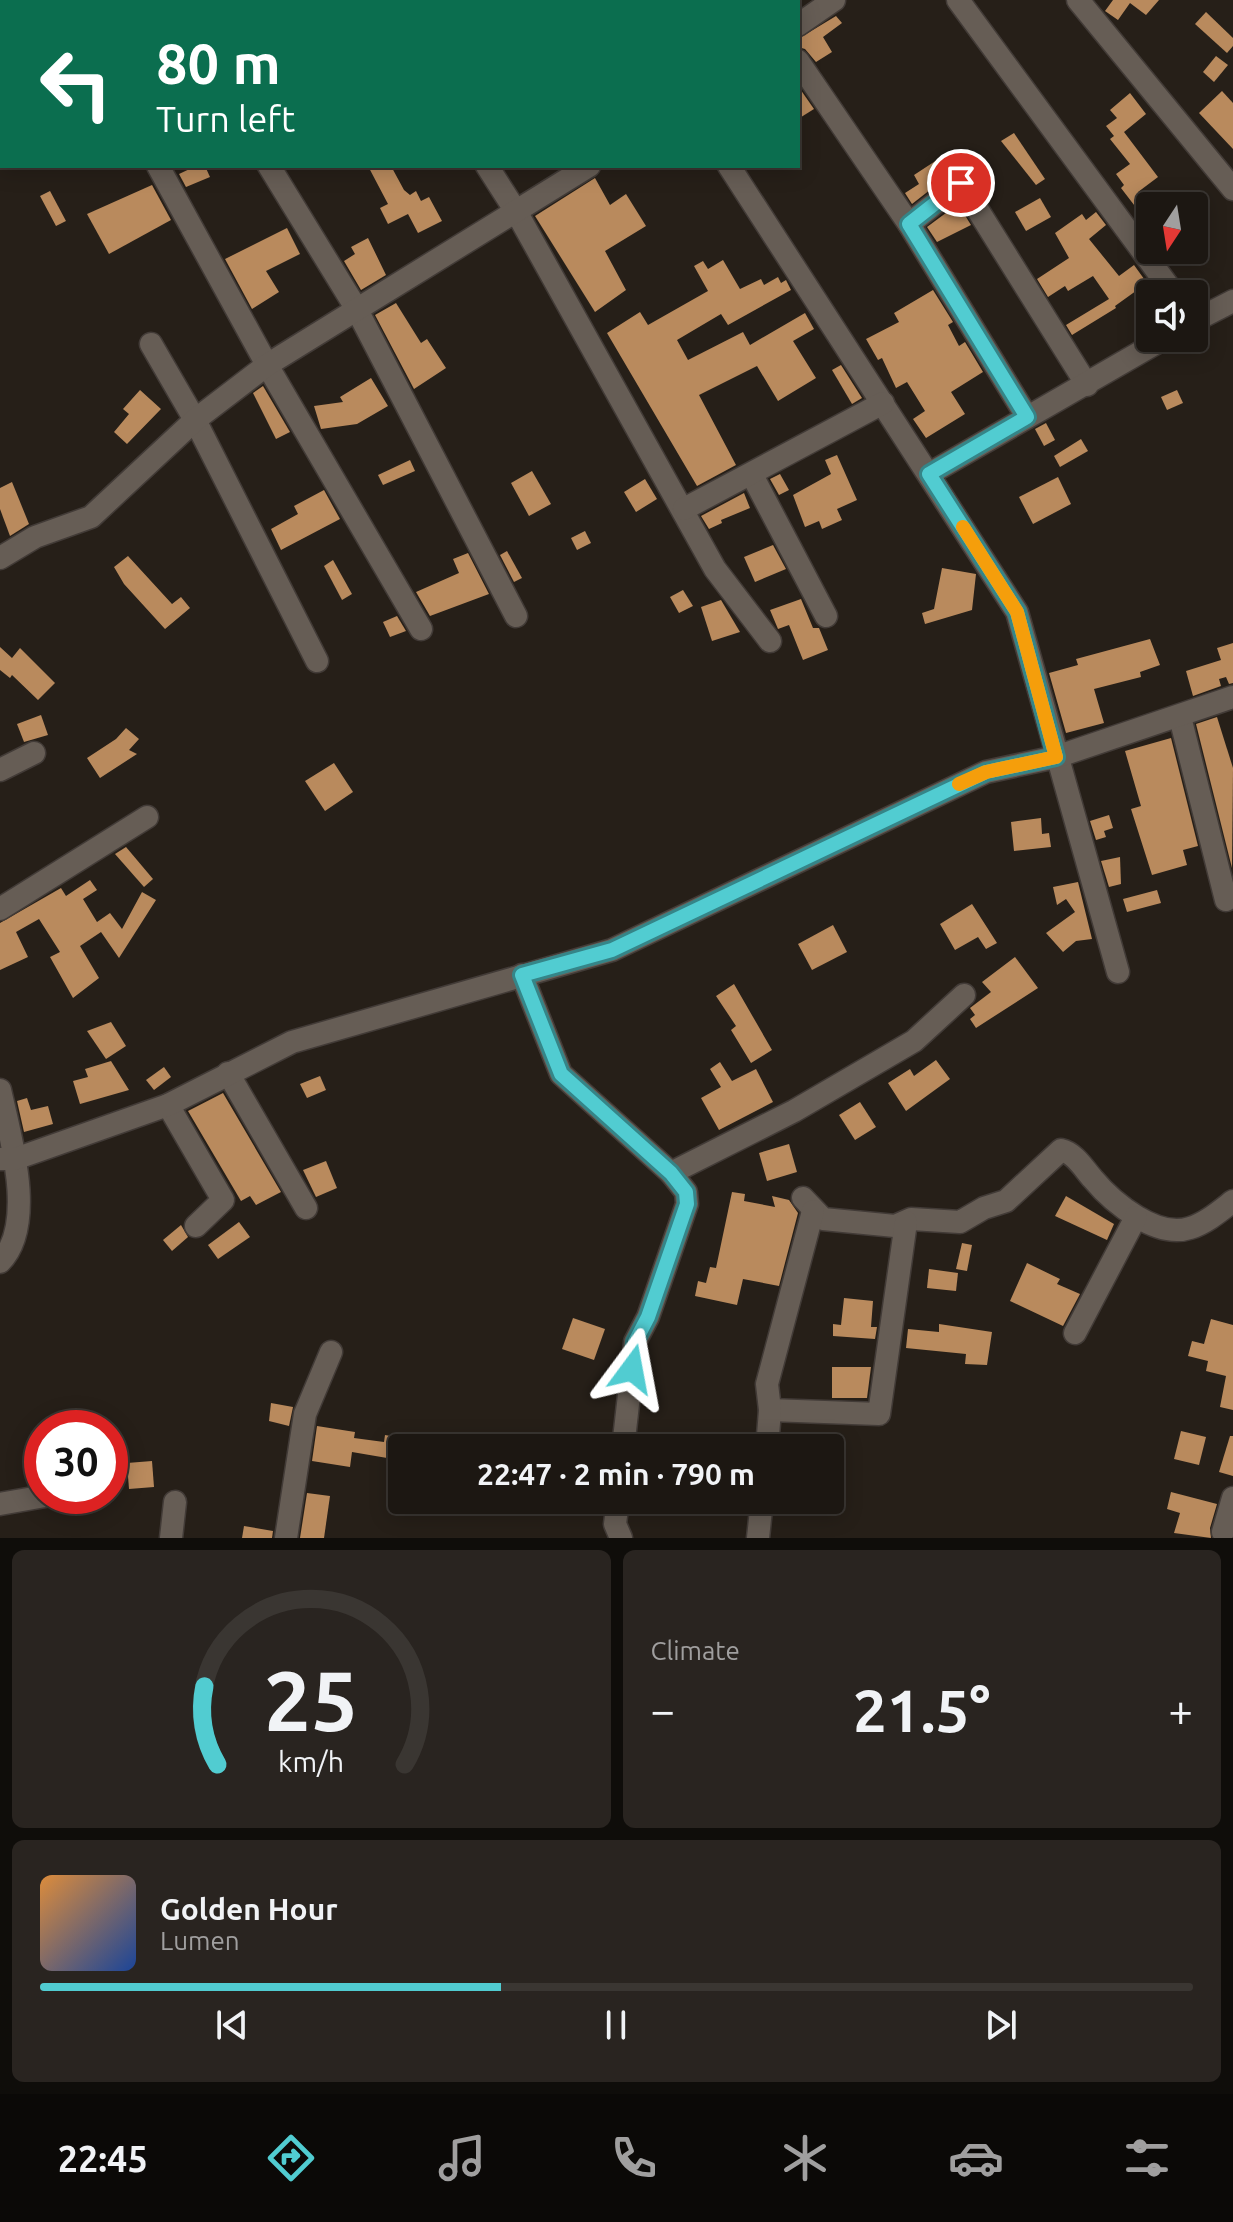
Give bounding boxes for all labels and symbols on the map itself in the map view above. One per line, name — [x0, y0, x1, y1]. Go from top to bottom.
pin — [927, 149, 995, 217]
north arrow — [1136, 192, 1208, 264]
position arrow — [590, 1327, 674, 1411]
speed limit sign: 30 — [24, 1410, 128, 1514]

